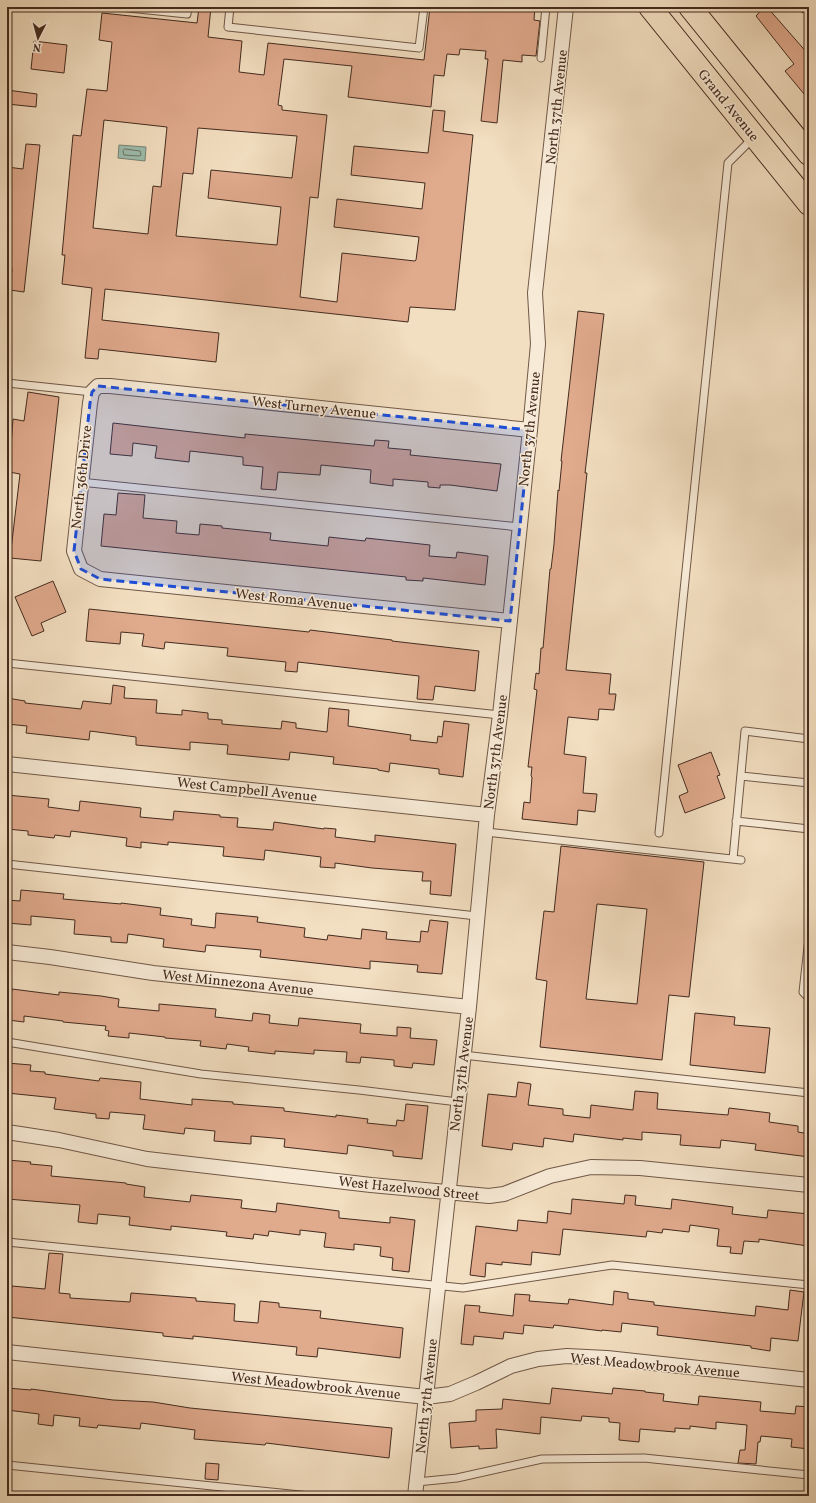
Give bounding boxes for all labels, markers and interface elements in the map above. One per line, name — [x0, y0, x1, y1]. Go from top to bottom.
north arrow — [18, 18, 58, 58]
text: N — [32, 39, 42, 54]
street label: North 37th Avenue — [542, 48, 573, 166]
street label: Grand Avenue — [693, 66, 763, 146]
street label: North 37th Avenue — [515, 370, 546, 488]
street label: West Turney Avenue — [251, 393, 377, 424]
street label: North 36th Drive — [68, 424, 97, 530]
street label: West Roma Avenue — [234, 585, 354, 616]
street label: North 37th Avenue — [480, 693, 513, 811]
street label: West Campbell Avenue — [176, 774, 318, 807]
street label: West Minnezona Avenue — [161, 966, 315, 1001]
street label: North 37th Avenue — [446, 1015, 479, 1133]
street label: West Hazelwood Street — [337, 1173, 480, 1206]
street label: North 37th Avenue — [412, 1337, 443, 1455]
street label: West Meadowbrook Avenue — [569, 1350, 741, 1383]
street label: West Meadowbrook Avenue — [230, 1368, 402, 1405]

